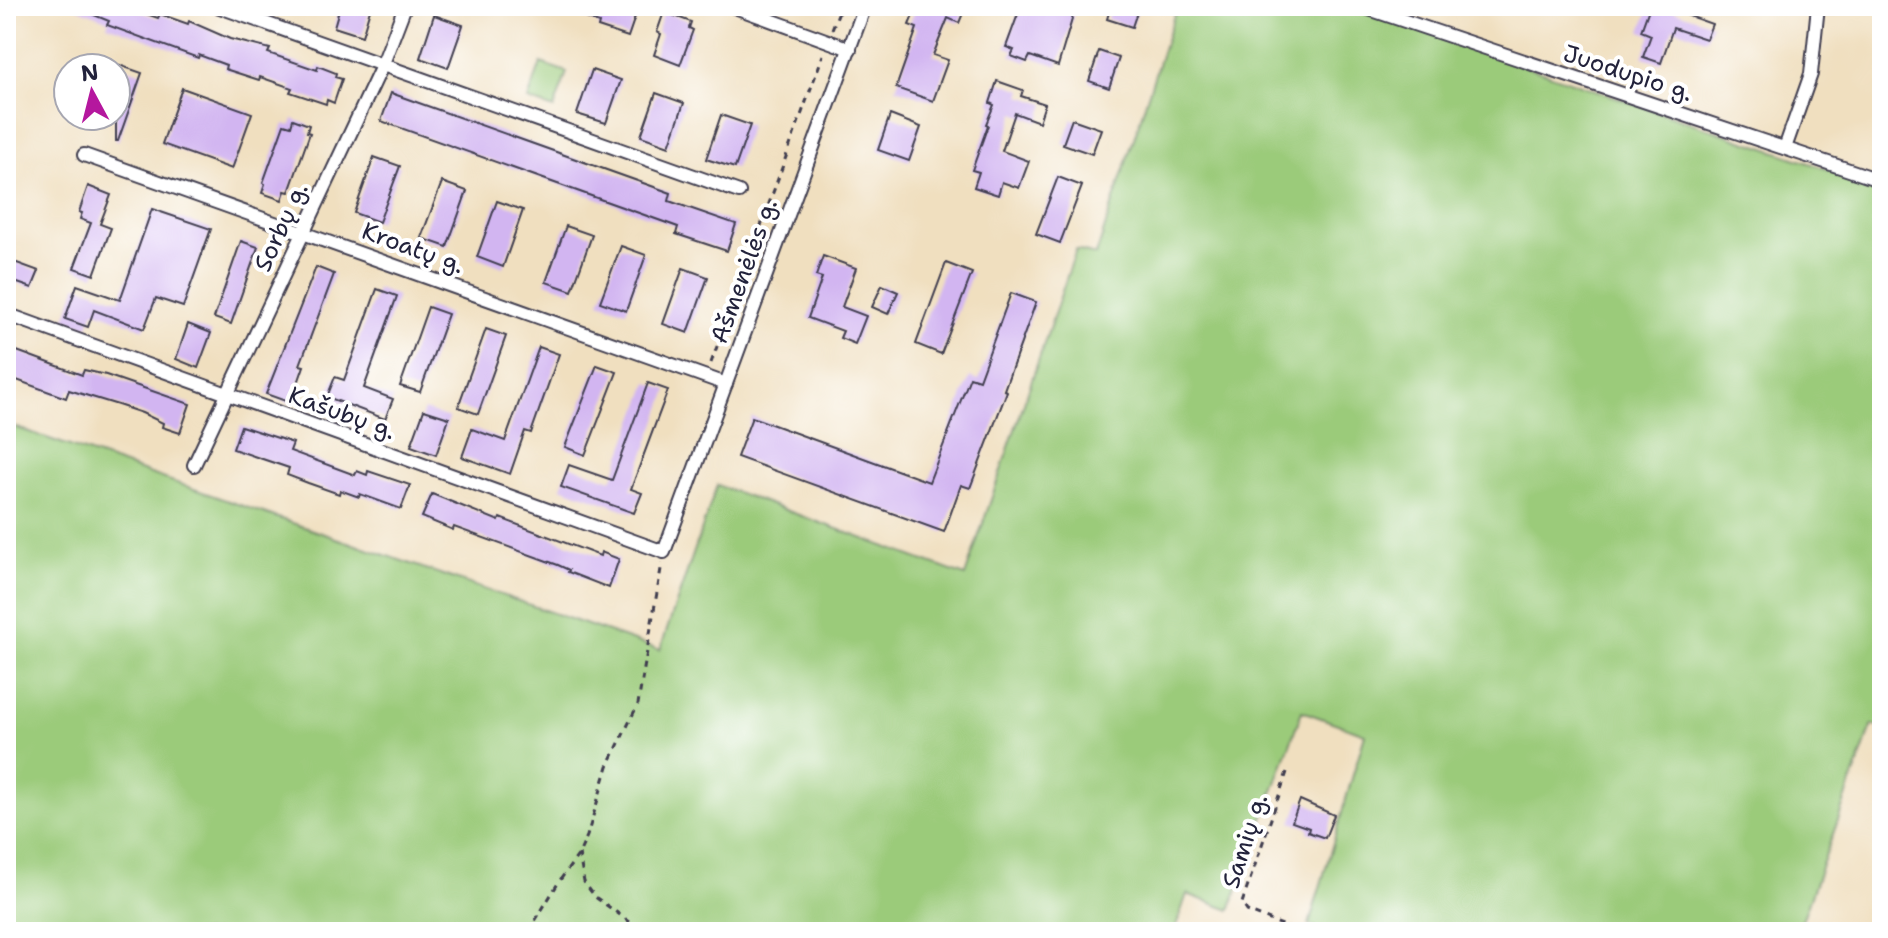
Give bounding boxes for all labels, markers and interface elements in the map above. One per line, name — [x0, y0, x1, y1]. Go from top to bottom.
street label: Juodupio g. — [1559, 37, 1697, 109]
north arrow — [52, 52, 132, 132]
text: N — [79, 57, 100, 88]
street label: Sorbų g. — [247, 177, 315, 277]
street label: Ašmenėlės g. — [703, 194, 785, 348]
street label: Kroatų g. — [358, 215, 468, 281]
street label: Kašubų g. — [284, 379, 400, 447]
street label: Samių g. — [1215, 790, 1275, 892]

